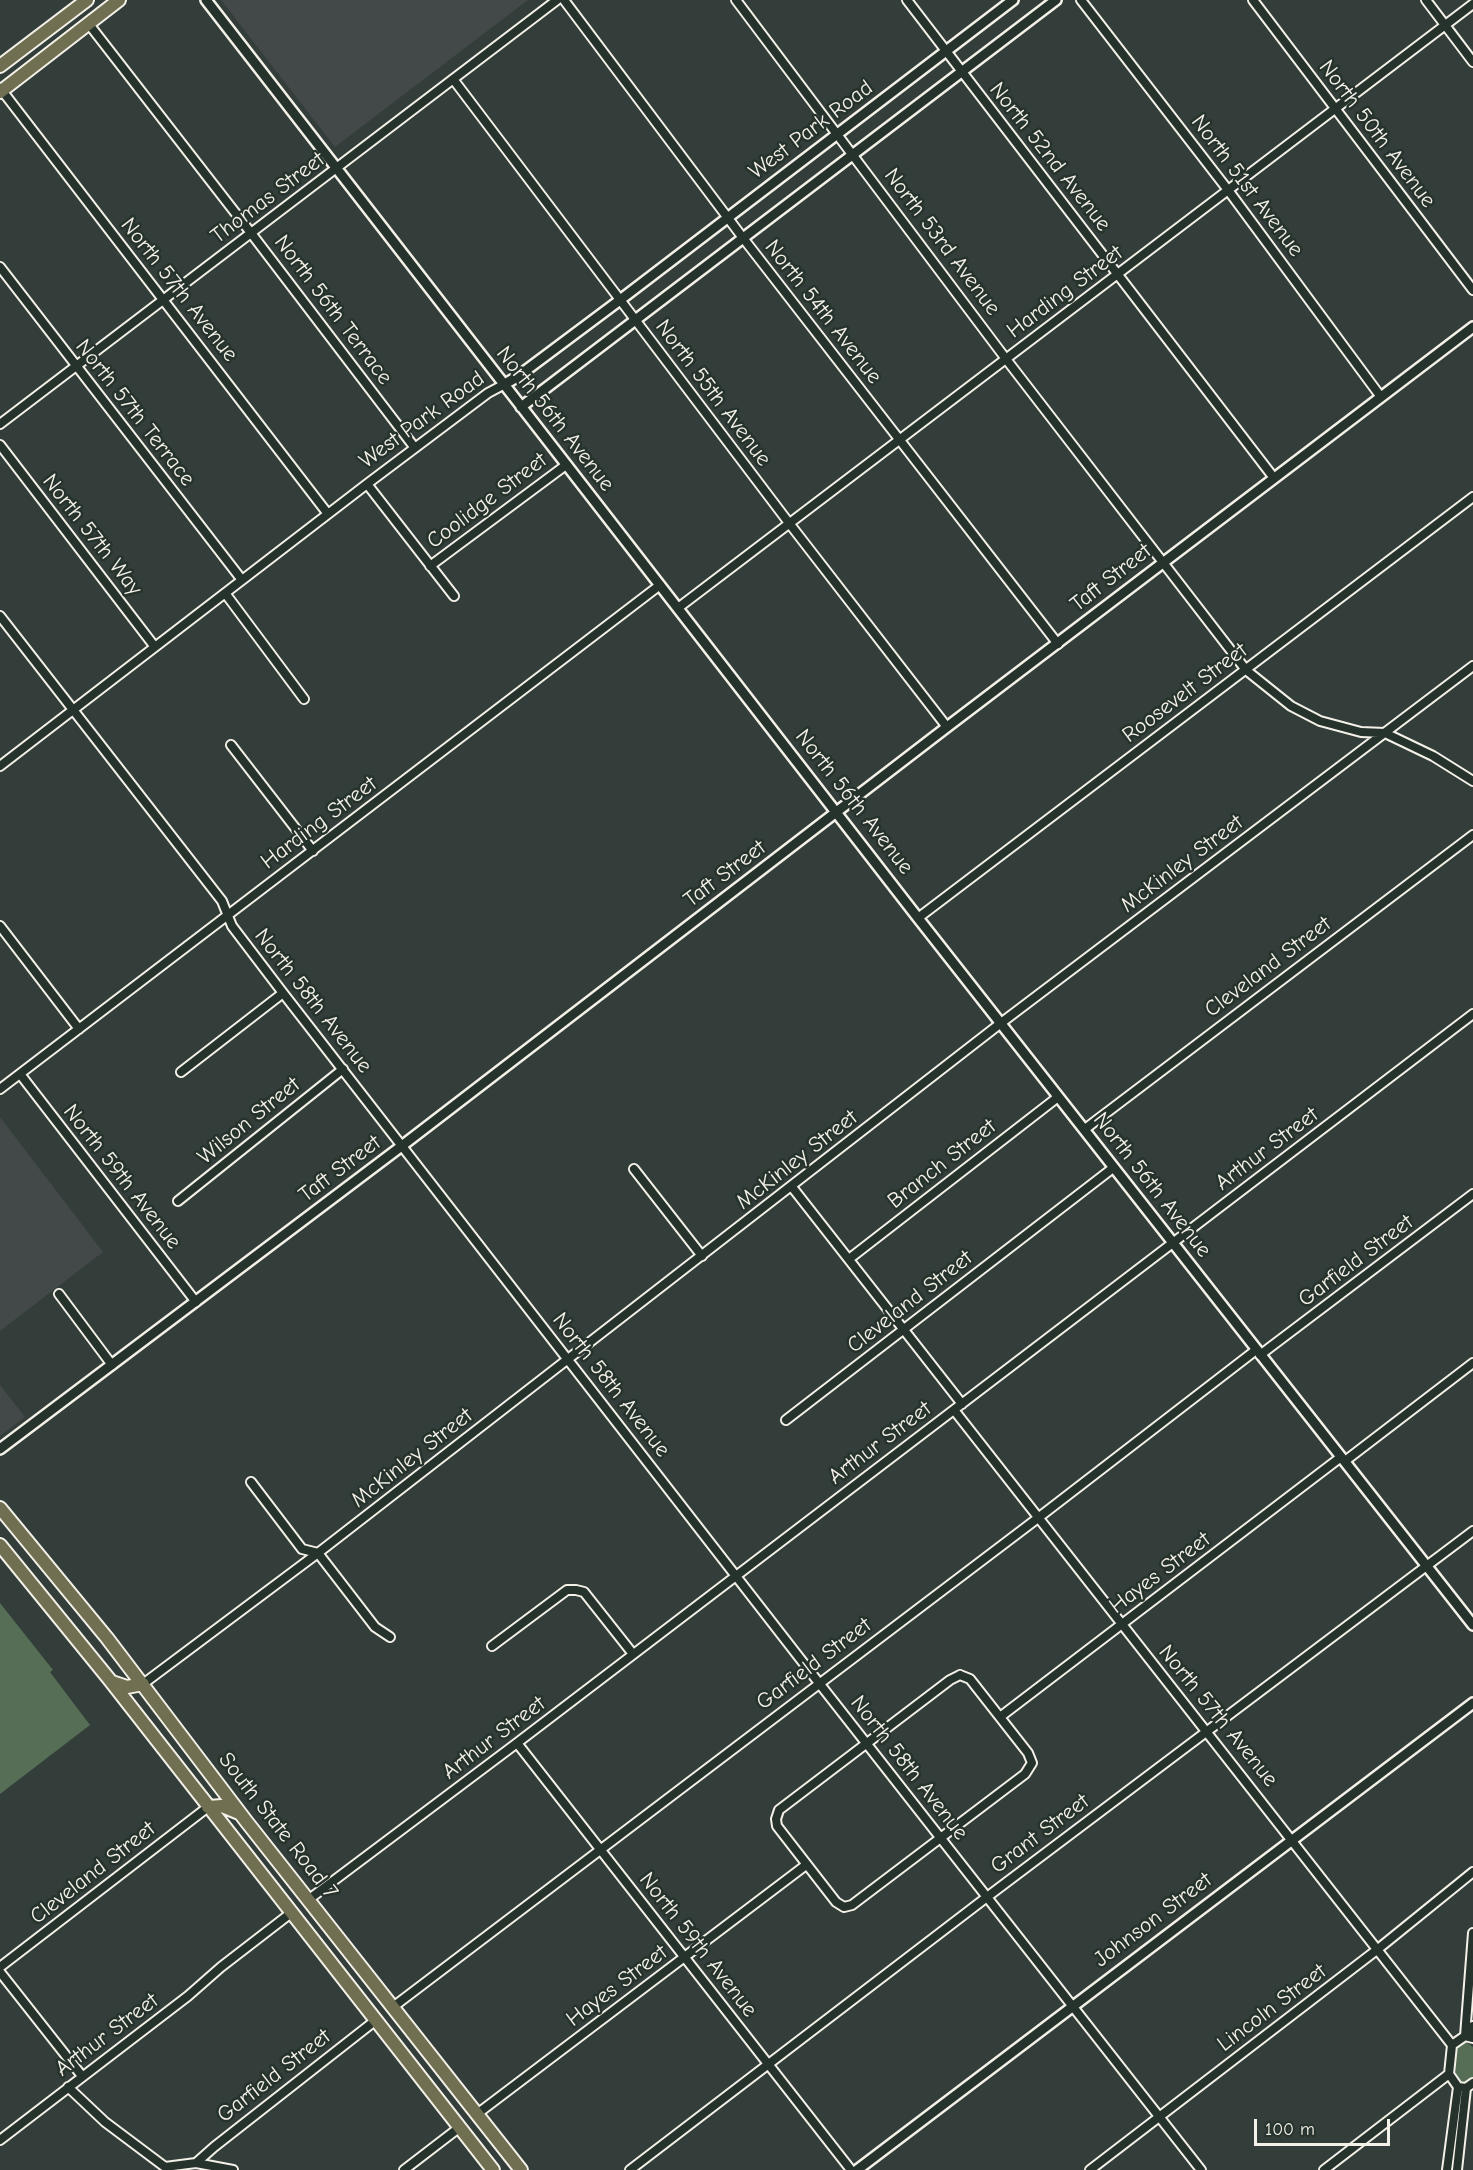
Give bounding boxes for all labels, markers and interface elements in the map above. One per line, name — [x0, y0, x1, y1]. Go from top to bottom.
street label: North 50th Avenue — [1313, 55, 1441, 213]
street label: West Park Road — [744, 75, 878, 185]
street label: North 52nd Avenue — [984, 77, 1116, 237]
street label: North 51st Avenue — [1185, 110, 1309, 262]
street label: Thomas Street — [206, 147, 330, 249]
street label: North 53rd Avenue — [878, 163, 1006, 321]
street label: North 57th Avenue — [115, 213, 243, 367]
street label: North 56th Terrace — [268, 230, 398, 390]
street label: North 54th Avenue — [759, 235, 887, 389]
street label: Harding Street — [1002, 240, 1128, 344]
street label: North 55th Avenue — [649, 315, 777, 471]
street label: North 57th Terrace — [70, 334, 200, 492]
street label: North 56th Avenue — [490, 341, 620, 497]
street label: West Park Road — [354, 366, 490, 474]
street label: Coolidge Street — [422, 447, 552, 555]
street label: North 57th Way — [36, 469, 148, 601]
street label: Taft Street — [1065, 538, 1157, 618]
street label: Roosevelt Street — [1117, 638, 1253, 748]
street label: North 56th Avenue — [789, 724, 919, 880]
street label: Harding Street — [256, 771, 382, 875]
street label: McKinley Street — [1116, 809, 1248, 919]
street label: Taft Street — [679, 835, 771, 913]
street label: Cleveland Street — [1200, 911, 1336, 1023]
street label: North 58th Avenue — [248, 924, 378, 1078]
street label: Wilson Street — [192, 1072, 306, 1170]
street label: North 59th Avenue — [57, 1099, 187, 1255]
street label: Arthur Street — [1210, 1102, 1324, 1196]
street label: McKinley Street — [731, 1104, 863, 1216]
street label: North 56th Avenue — [1087, 1107, 1217, 1263]
street label: Branch Street — [883, 1113, 1001, 1215]
street label: Taft Street — [294, 1130, 386, 1208]
street label: Garfield Street — [1293, 1209, 1419, 1313]
street label: Cleveland Street — [842, 1245, 978, 1359]
street label: North 58th Avenue — [546, 1308, 676, 1462]
street label: Arthur Street — [823, 1396, 937, 1490]
street label: McKinley Street — [346, 1402, 478, 1514]
street label: Hayes Street — [1104, 1527, 1216, 1619]
street label: Garfield Street — [751, 1612, 877, 1716]
street label: North 57th Avenue — [1153, 1640, 1283, 1792]
street label: Arthur Street — [437, 1691, 551, 1785]
street label: North 58th Avenue — [844, 1691, 974, 1845]
street label: South State Road 7 — [213, 1747, 343, 1905]
street label: Grant Street — [986, 1788, 1094, 1880]
street label: Cleveland Street — [25, 1816, 161, 1930]
street label: North 59th Avenue — [633, 1867, 763, 2023]
street label: Johnson Street — [1089, 1867, 1217, 1973]
street label: Hayes Street — [561, 1940, 673, 2032]
street label: Lincoln Street — [1212, 1958, 1332, 2058]
street label: Arthur Street — [50, 1988, 164, 2082]
street label: Garfield Street — [212, 2023, 336, 2129]
scale bar — [1257, 2107, 1394, 2145]
text: 100 m — [1265, 2119, 1315, 2140]

